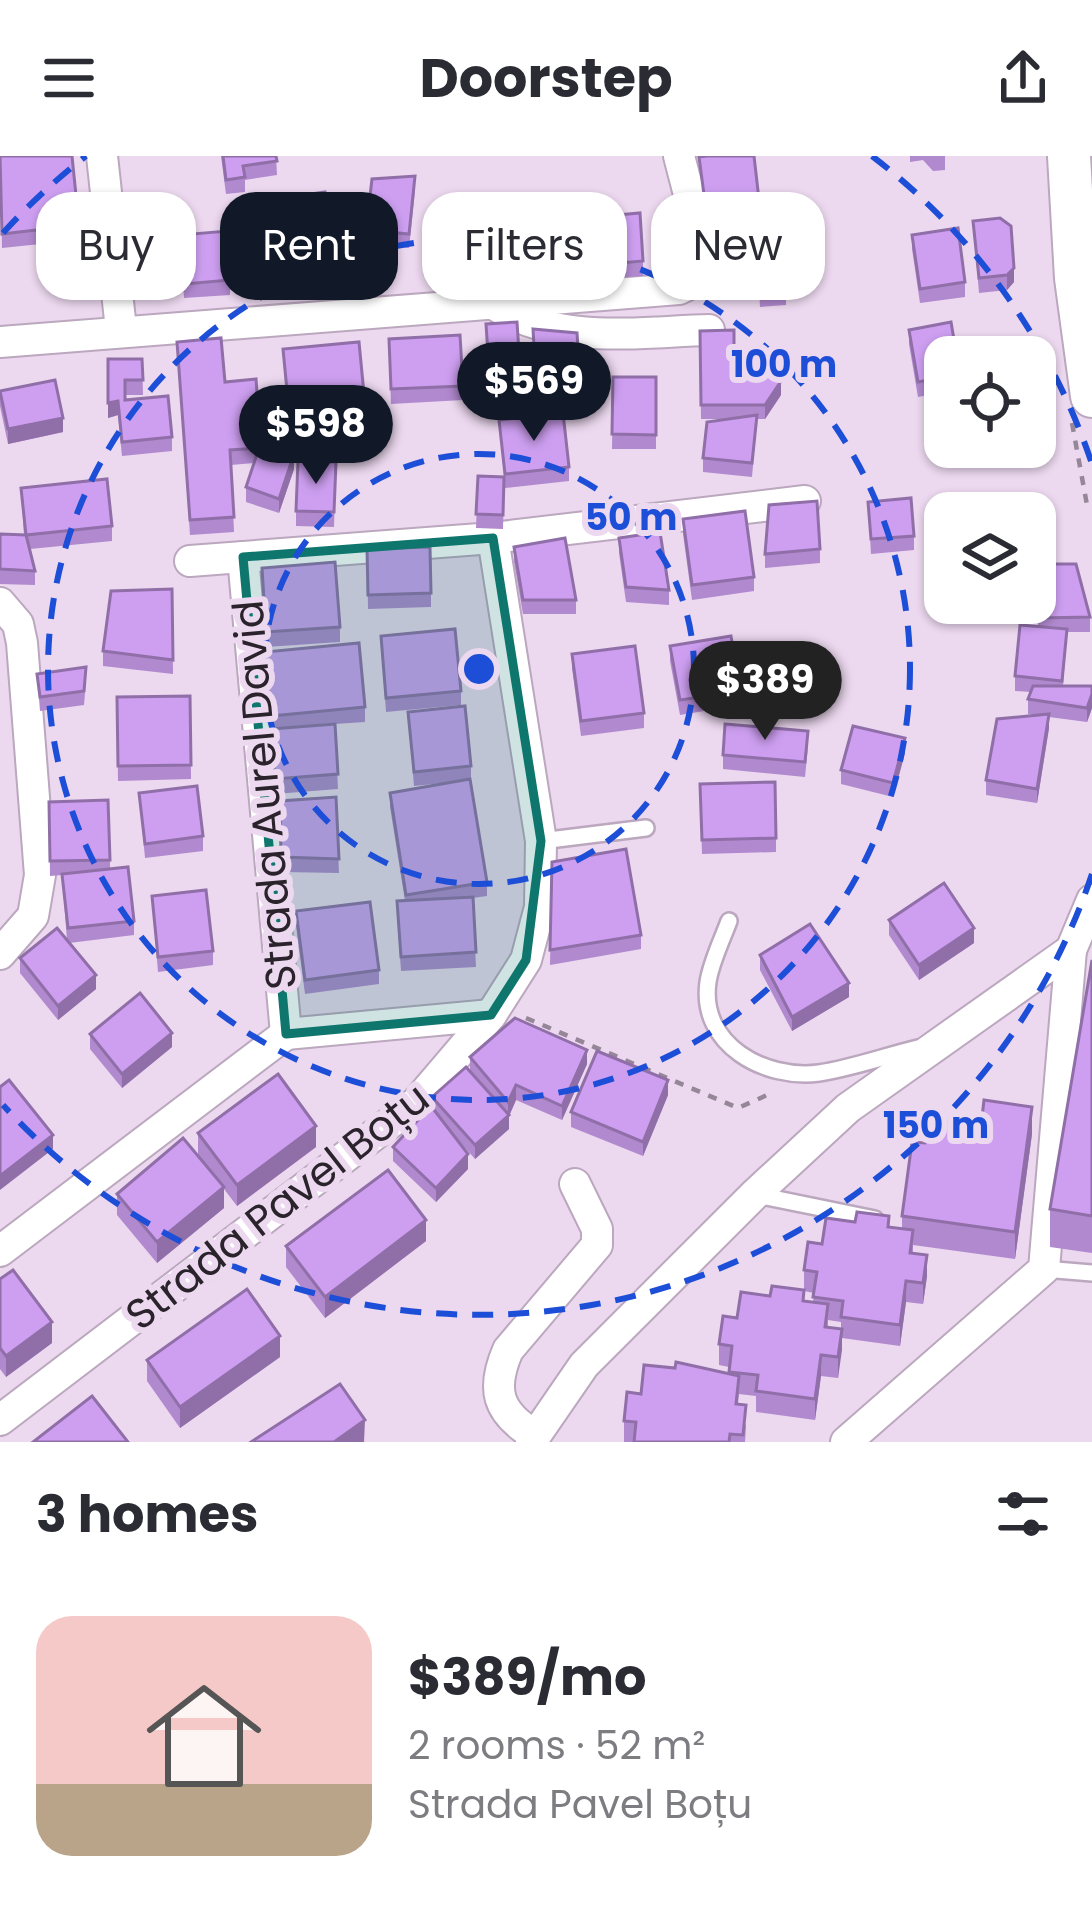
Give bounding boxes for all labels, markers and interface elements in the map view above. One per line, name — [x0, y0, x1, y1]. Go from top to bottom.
text: Doorstep — [419, 40, 673, 116]
icon: menu — [36, 45, 102, 111]
icon: share — [990, 45, 1056, 111]
chip: Buy — [36, 192, 196, 300]
chip: Rent — [220, 192, 398, 300]
chip: Filters — [422, 192, 627, 300]
chip: New — [651, 192, 825, 300]
map controls — [924, 336, 1056, 624]
button: locate — [924, 336, 1056, 468]
text: 100 m — [731, 339, 837, 390]
pin: $569 — [463, 342, 605, 444]
text: $569 — [484, 353, 584, 408]
pin: $598 — [245, 385, 387, 487]
text: $598 — [266, 396, 366, 451]
text: 50 m — [585, 492, 677, 543]
button: layers — [924, 492, 1056, 624]
street label: Strada Aurel David — [218, 598, 311, 992]
pin: $389 — [694, 641, 836, 743]
centre of rings — [458, 648, 500, 690]
text: $389 — [716, 652, 814, 707]
street label: Strada Pavel Boțu — [113, 1069, 442, 1344]
text: 150 m — [883, 1100, 989, 1151]
text: 3 homes — [36, 1478, 258, 1550]
icon: filters — [990, 1481, 1056, 1547]
text: $389/mo — [408, 1641, 646, 1713]
icon: home — [132, 1664, 276, 1808]
text: 2 rooms · 52 m² — [408, 1718, 705, 1773]
text: Strada Pavel Boțu — [408, 1777, 752, 1832]

